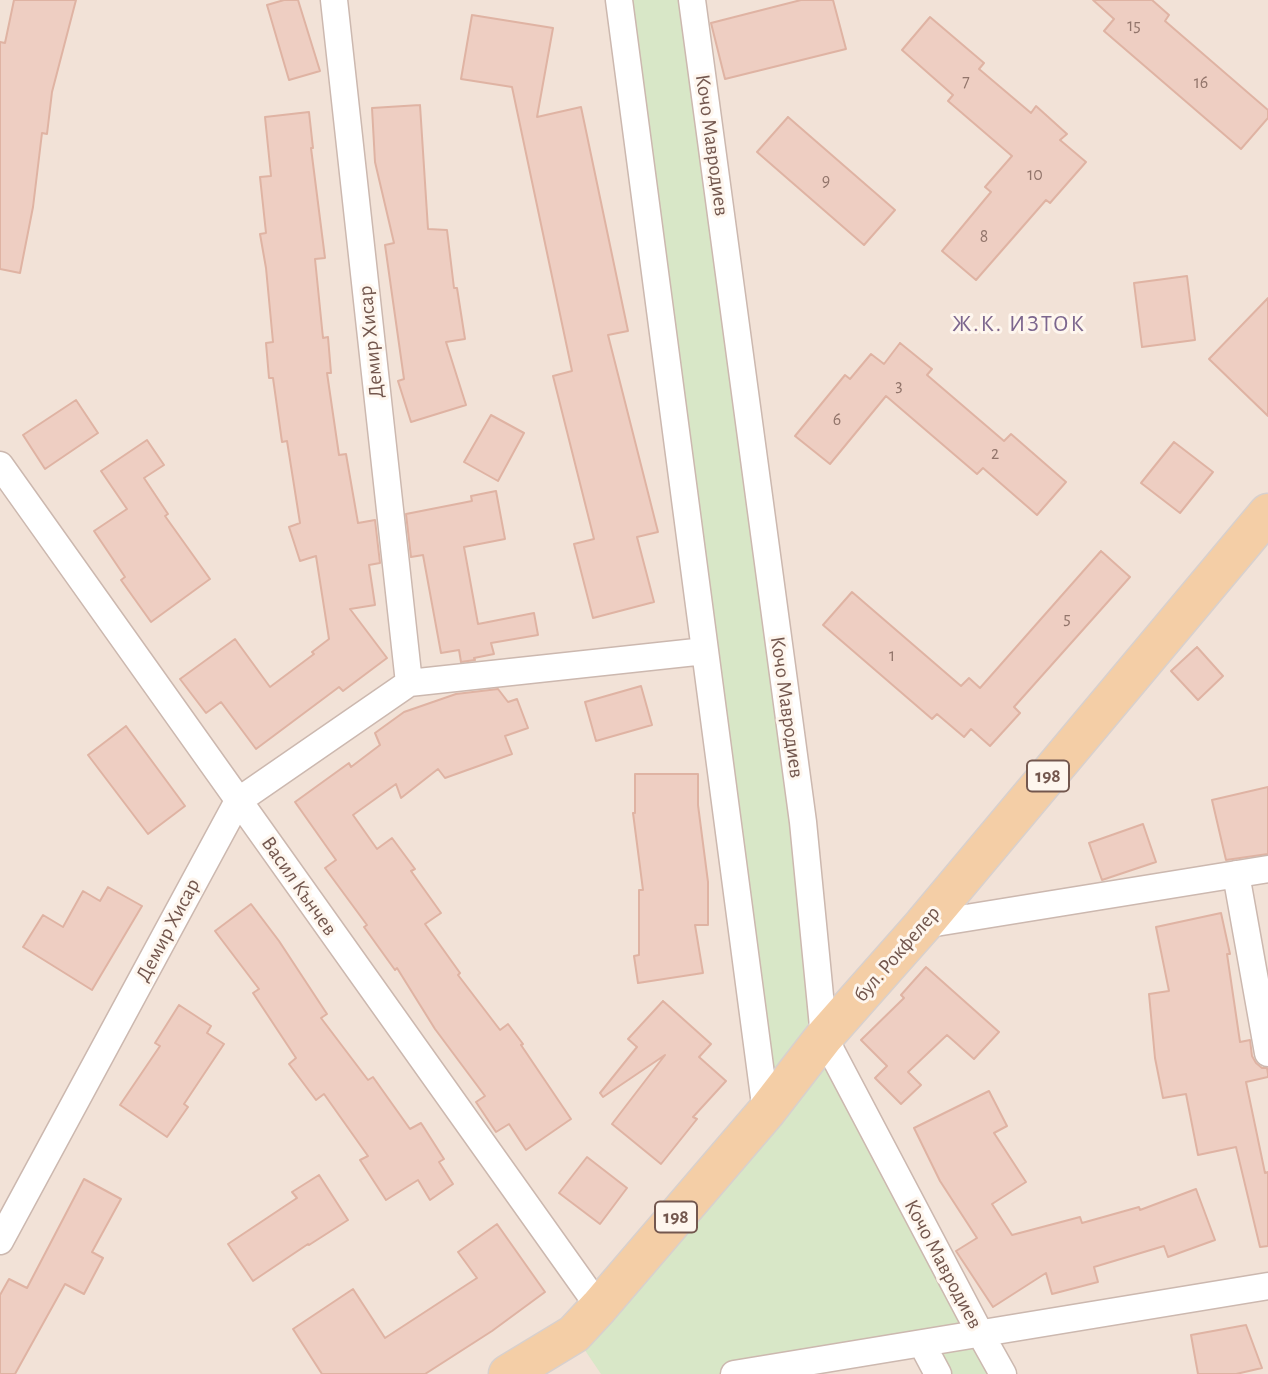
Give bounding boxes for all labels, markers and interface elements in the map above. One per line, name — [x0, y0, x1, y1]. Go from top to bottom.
house number: 15 — [1127, 15, 1141, 37]
house number: 7 — [962, 71, 970, 93]
street label: Кочо Мавродиев — [690, 72, 734, 218]
house number: 16 — [1194, 72, 1208, 94]
house number: 10 — [1027, 164, 1043, 186]
house number: 9 — [822, 170, 830, 192]
house number: 8 — [980, 226, 988, 248]
street label: Демир Хисар — [353, 284, 389, 400]
district label: Ж.К. ИЗТОК — [953, 310, 1085, 338]
house number: 3 — [895, 375, 903, 397]
house number: 6 — [833, 409, 841, 431]
house number: 2 — [991, 443, 999, 465]
house number: 5 — [1063, 608, 1071, 630]
street label: Кочо Мавродиев — [765, 634, 809, 780]
house number: 1 — [889, 645, 895, 667]
road number: 198 — [1027, 761, 1069, 792]
street label: Васил Кънчев — [256, 831, 342, 941]
street label: Демир Хисар — [130, 874, 206, 986]
street label: бул. Рокфелер — [849, 901, 945, 1007]
street label: Кочо Мавродиев — [898, 1195, 988, 1333]
road number: 198 — [655, 1202, 697, 1232]

